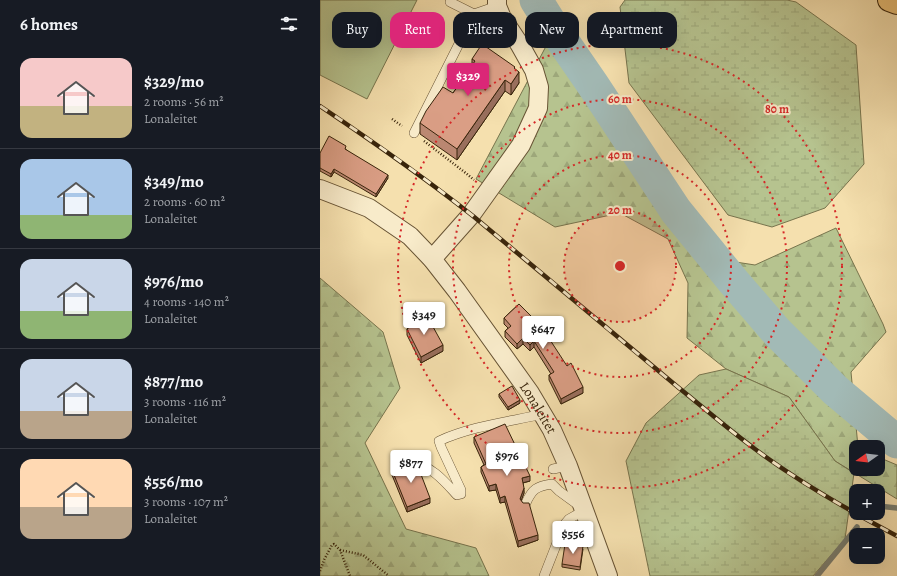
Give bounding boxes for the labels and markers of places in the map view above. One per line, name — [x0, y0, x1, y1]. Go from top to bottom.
pin: $329 — [444, 63, 492, 97]
centre of rings — [613, 259, 627, 273]
pin: $349 — [400, 302, 448, 336]
pin: $647 — [519, 316, 567, 350]
pin: $976 — [483, 443, 531, 477]
pin: $877 — [387, 450, 435, 484]
pin: $556 — [549, 521, 597, 555]

